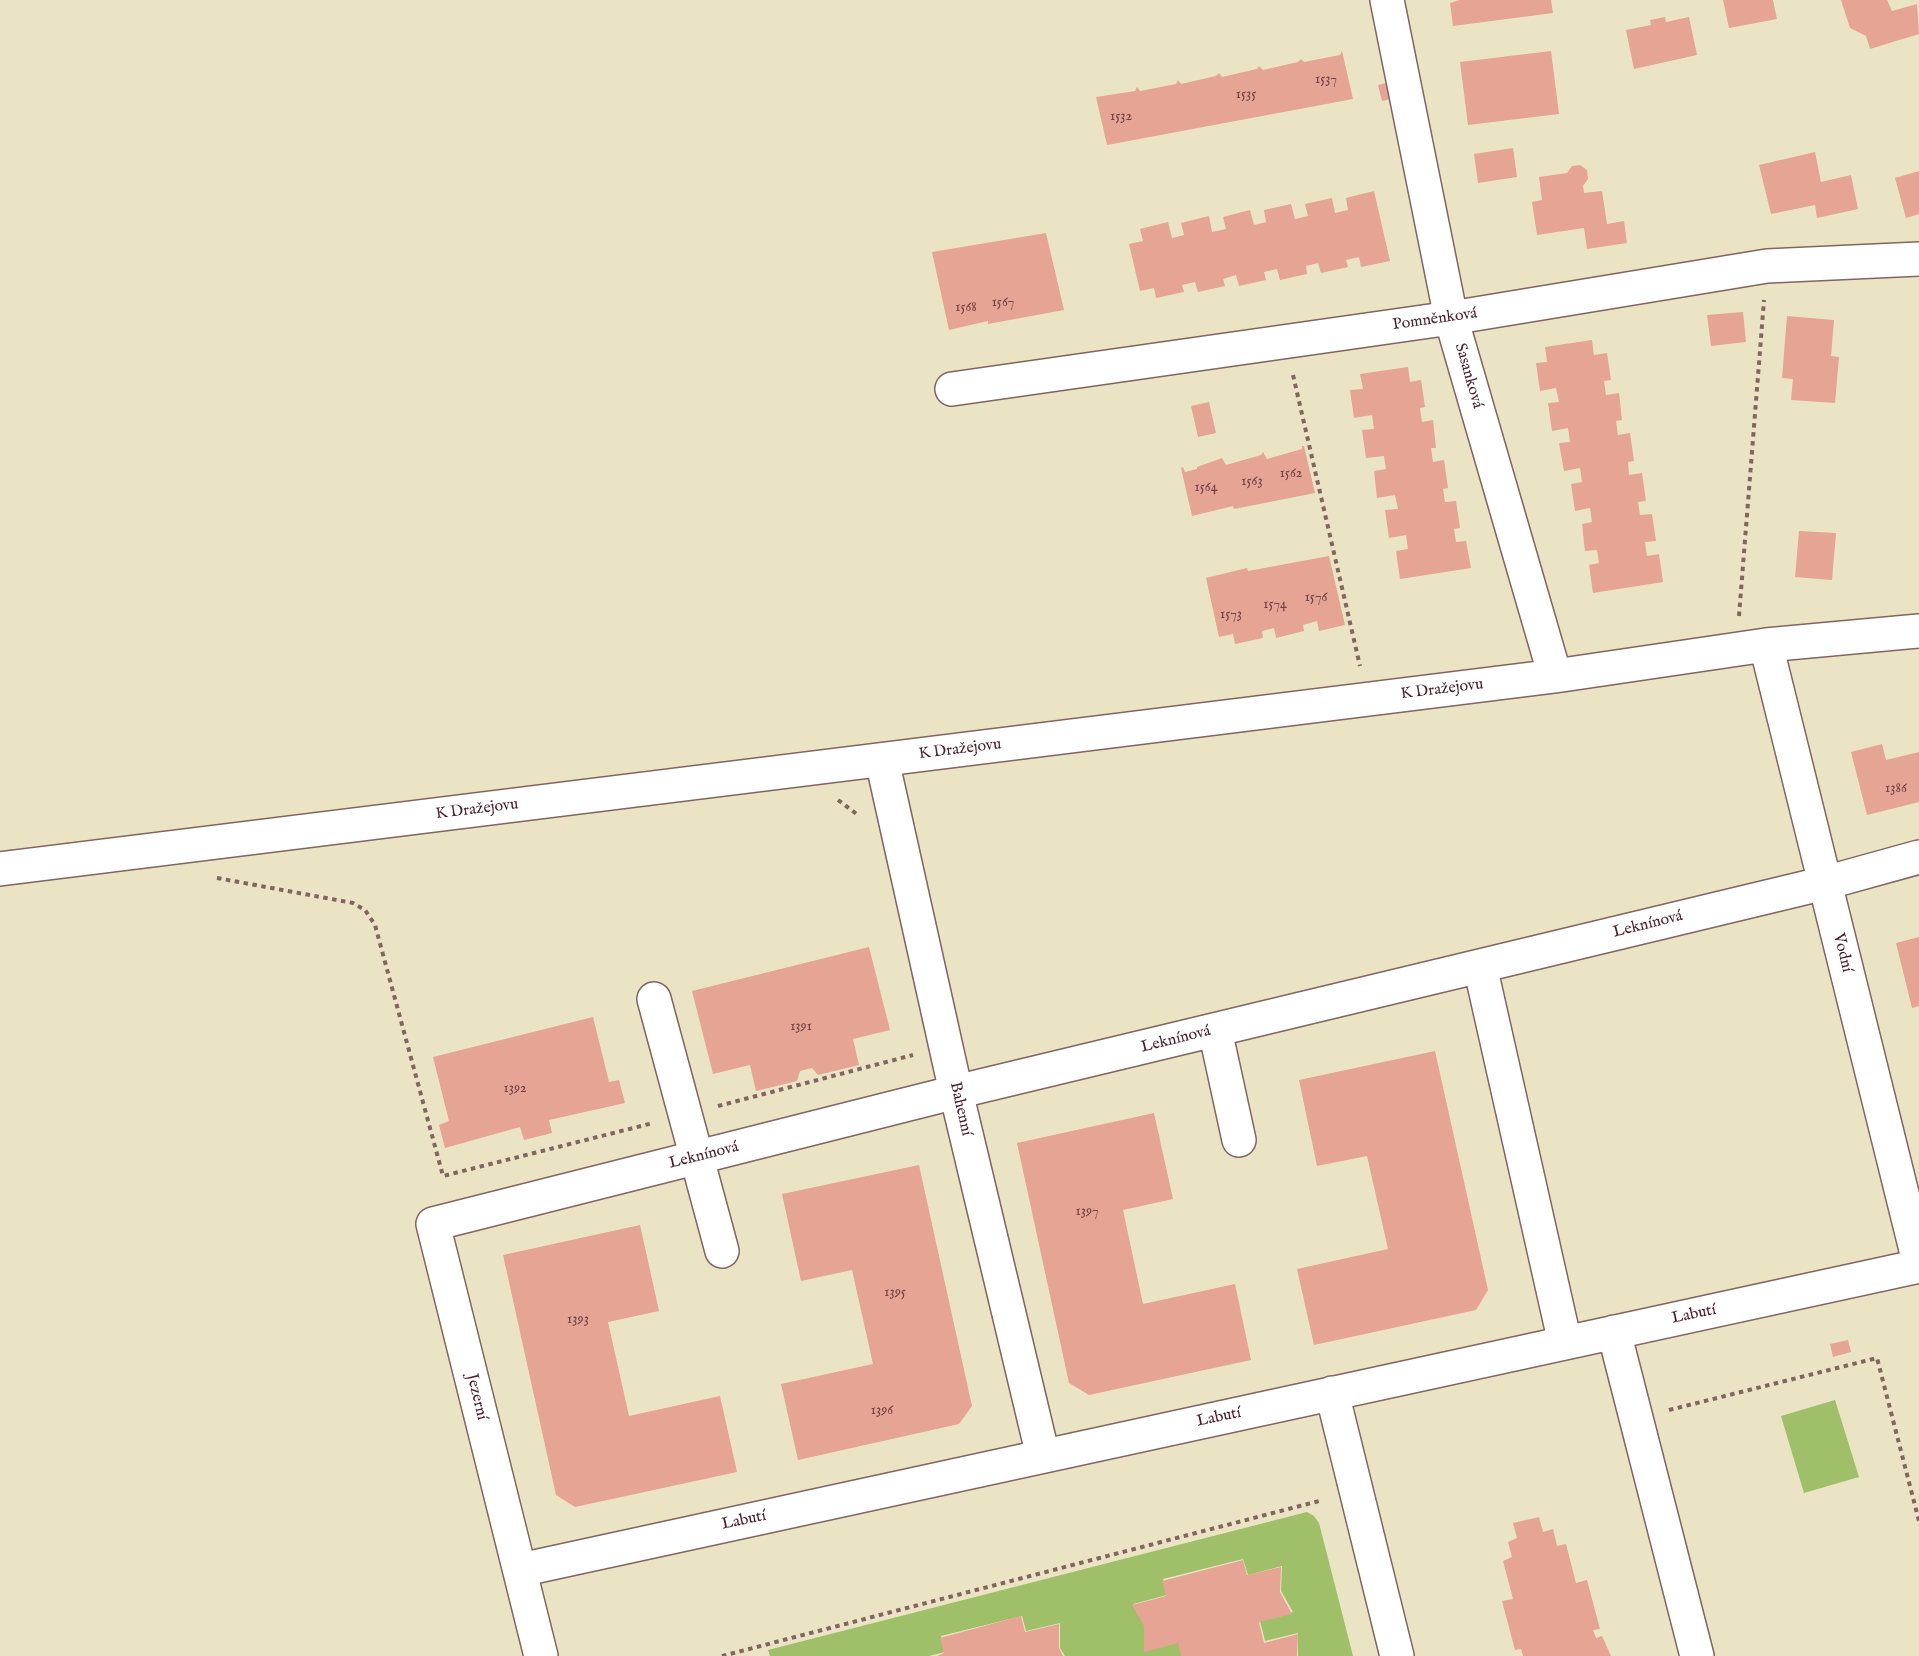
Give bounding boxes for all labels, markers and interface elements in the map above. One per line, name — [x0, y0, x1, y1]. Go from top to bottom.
house number: 1537 — [1315, 72, 1337, 88]
house number: 1535 — [1236, 87, 1256, 103]
house number: 1532 — [1110, 109, 1132, 125]
house number: 1567 — [992, 295, 1014, 311]
house number: 1568 — [955, 300, 977, 316]
street label: Pomněnková — [1391, 305, 1479, 335]
street label: Sasanková — [1450, 341, 1486, 411]
house number: 1562 — [1280, 466, 1302, 482]
house number: 1563 — [1241, 474, 1263, 490]
house number: 1564 — [1194, 480, 1218, 496]
house number: 1576 — [1305, 590, 1327, 606]
house number: 1574 — [1263, 597, 1287, 613]
house number: 1573 — [1220, 607, 1242, 623]
street label: K Dražejovu — [1400, 675, 1484, 705]
street label: K Dražejovu — [918, 735, 1002, 765]
house number: 1386 — [1885, 781, 1907, 797]
street label: K Dražejovu — [435, 795, 519, 825]
street label: Leknínová — [1611, 907, 1685, 943]
street label: Vodní — [1828, 931, 1856, 975]
house number: 1391 — [790, 1019, 812, 1035]
street label: Leknínová — [1139, 1022, 1213, 1058]
street label: Bahenní — [945, 1080, 975, 1138]
house number: 1392 — [503, 1081, 527, 1097]
street label: Leknínová — [667, 1138, 741, 1174]
house number: 1397 — [1075, 1204, 1099, 1220]
house number: 1395 — [884, 1285, 906, 1301]
street label: Labutí — [1670, 1301, 1718, 1329]
house number: 1393 — [567, 1312, 589, 1328]
street label: Jezerní — [461, 1372, 491, 1422]
house number: 1396 — [871, 1403, 893, 1419]
street label: Labutí — [1195, 1404, 1243, 1432]
street label: Labutí — [720, 1507, 768, 1535]

